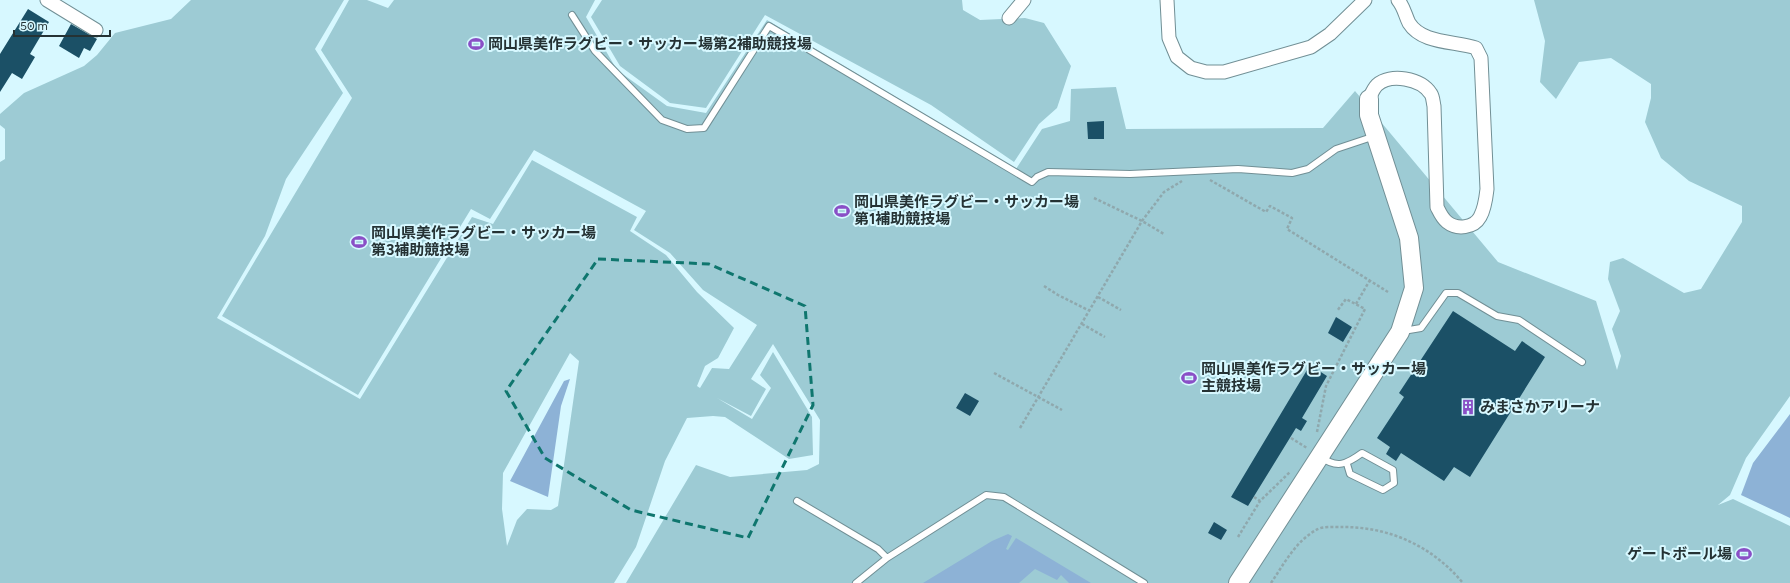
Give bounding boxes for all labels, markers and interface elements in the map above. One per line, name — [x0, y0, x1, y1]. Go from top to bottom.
scale bar — [14, 12, 110, 38]
text: 50 m — [20, 19, 48, 33]
sports icon: 岡山県美作ラグビー・サッカー場第2補助競技場 — [467, 35, 485, 53]
place label: 岡山県美作ラグビー・サッカー場第2補助競技場 — [488, 35, 812, 53]
place label: 岡山県美作ラグビー・サッカー場 第1補助競技場 — [854, 193, 1079, 228]
sports icon: 岡山県美作ラグビー・サッカー場 第1補助競技場 — [833, 202, 851, 220]
place label: 岡山県美作ラグビー・サッカー場 第3補助競技場 — [371, 224, 596, 259]
sports icon: 岡山県美作ラグビー・サッカー場 第3補助競技場 — [350, 233, 368, 251]
place label: 岡山県美作ラグビー・サッカー場 主競技場 — [1201, 360, 1426, 395]
sports icon: 岡山県美作ラグビー・サッカー場 主競技場 — [1180, 369, 1198, 387]
building icon: みまさかアリーナ — [1459, 398, 1477, 416]
place label: みまさかアリーナ — [1480, 398, 1600, 416]
place label: ゲートボール場 — [1627, 545, 1732, 563]
sports icon: ゲートボール場 — [1735, 545, 1753, 563]

